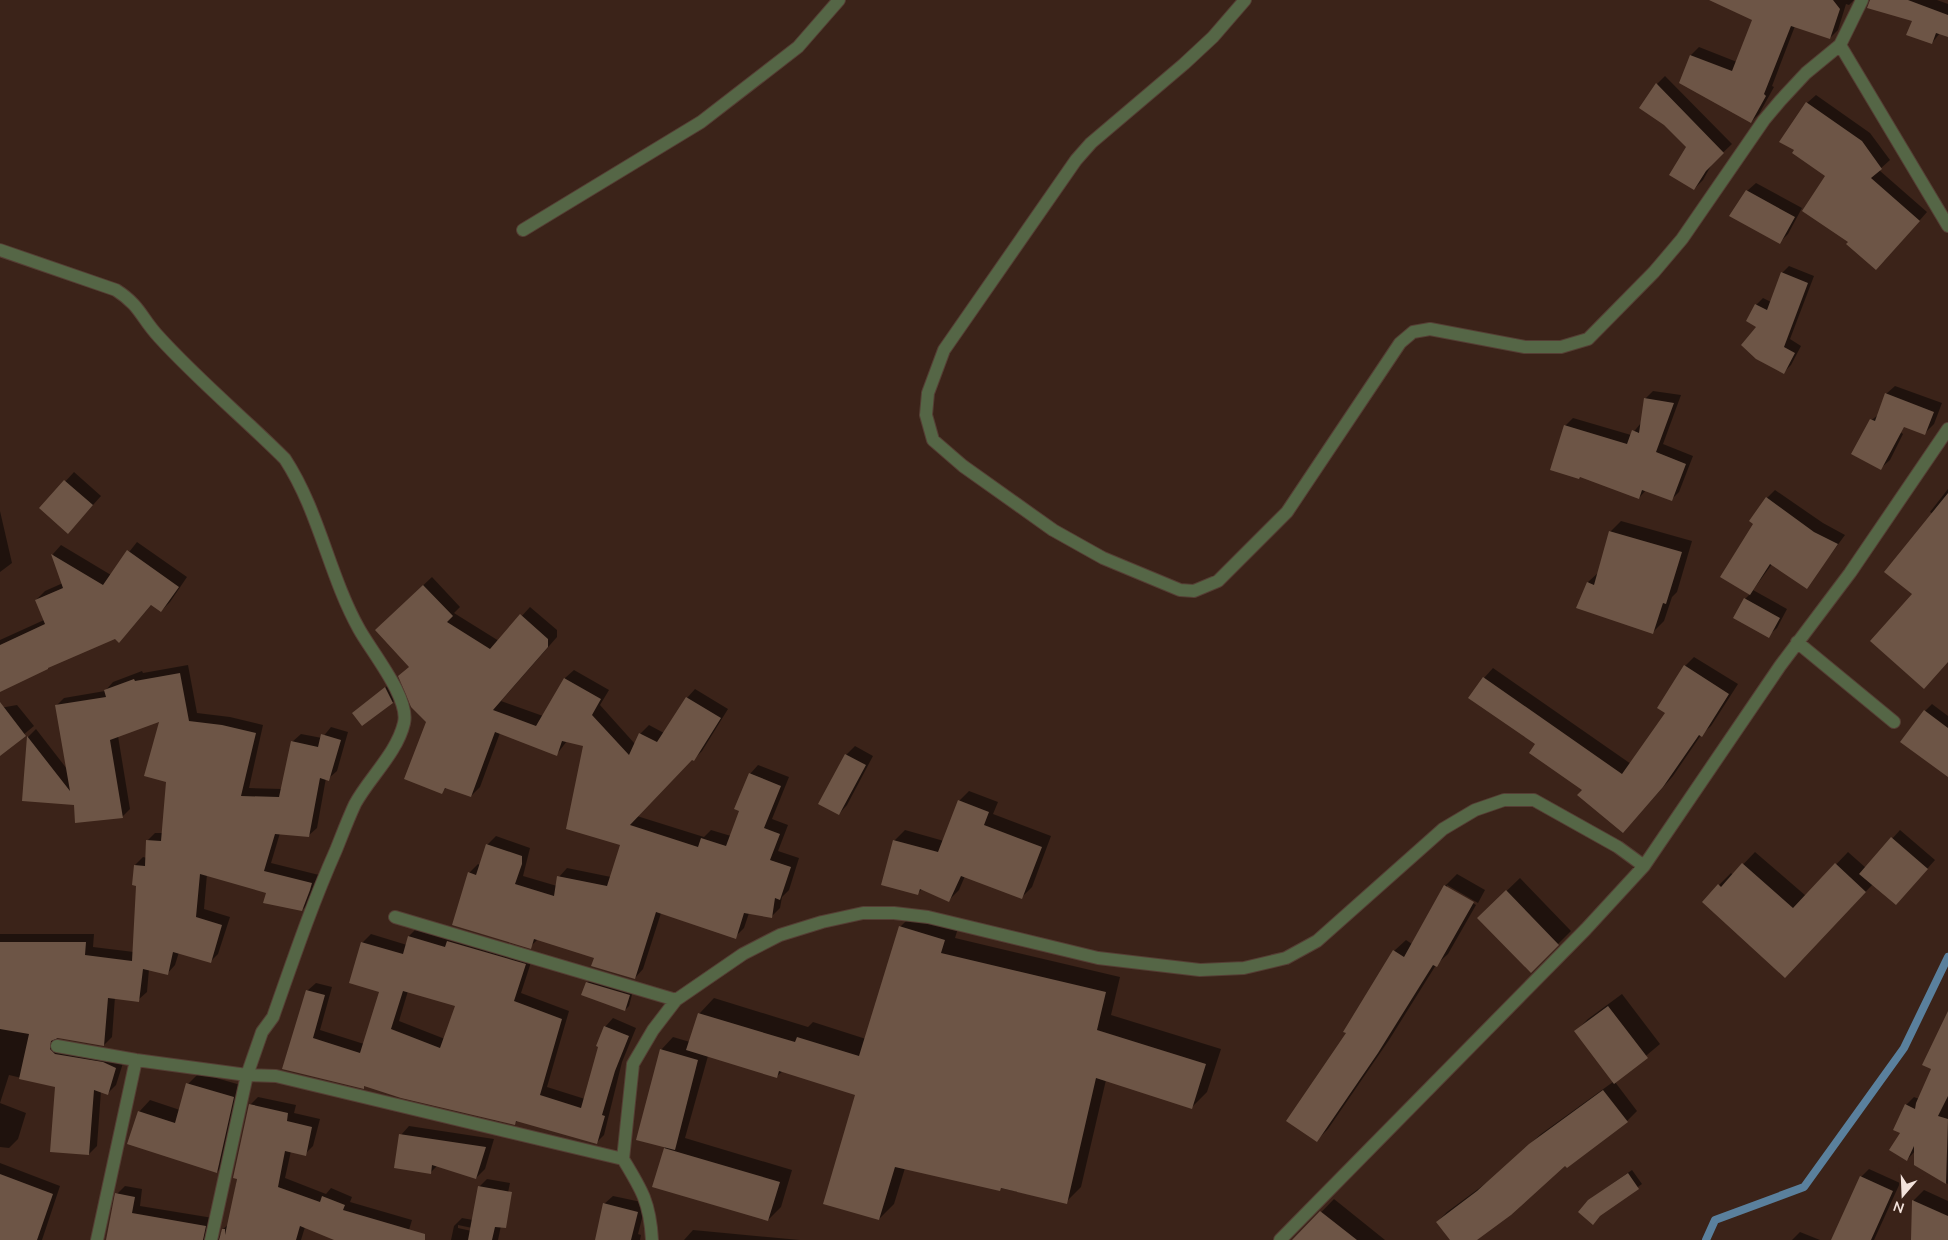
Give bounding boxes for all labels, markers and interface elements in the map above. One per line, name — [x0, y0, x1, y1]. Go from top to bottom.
north arrow — [1878, 1170, 1928, 1220]
text: N — [1891, 1196, 1907, 1218]

